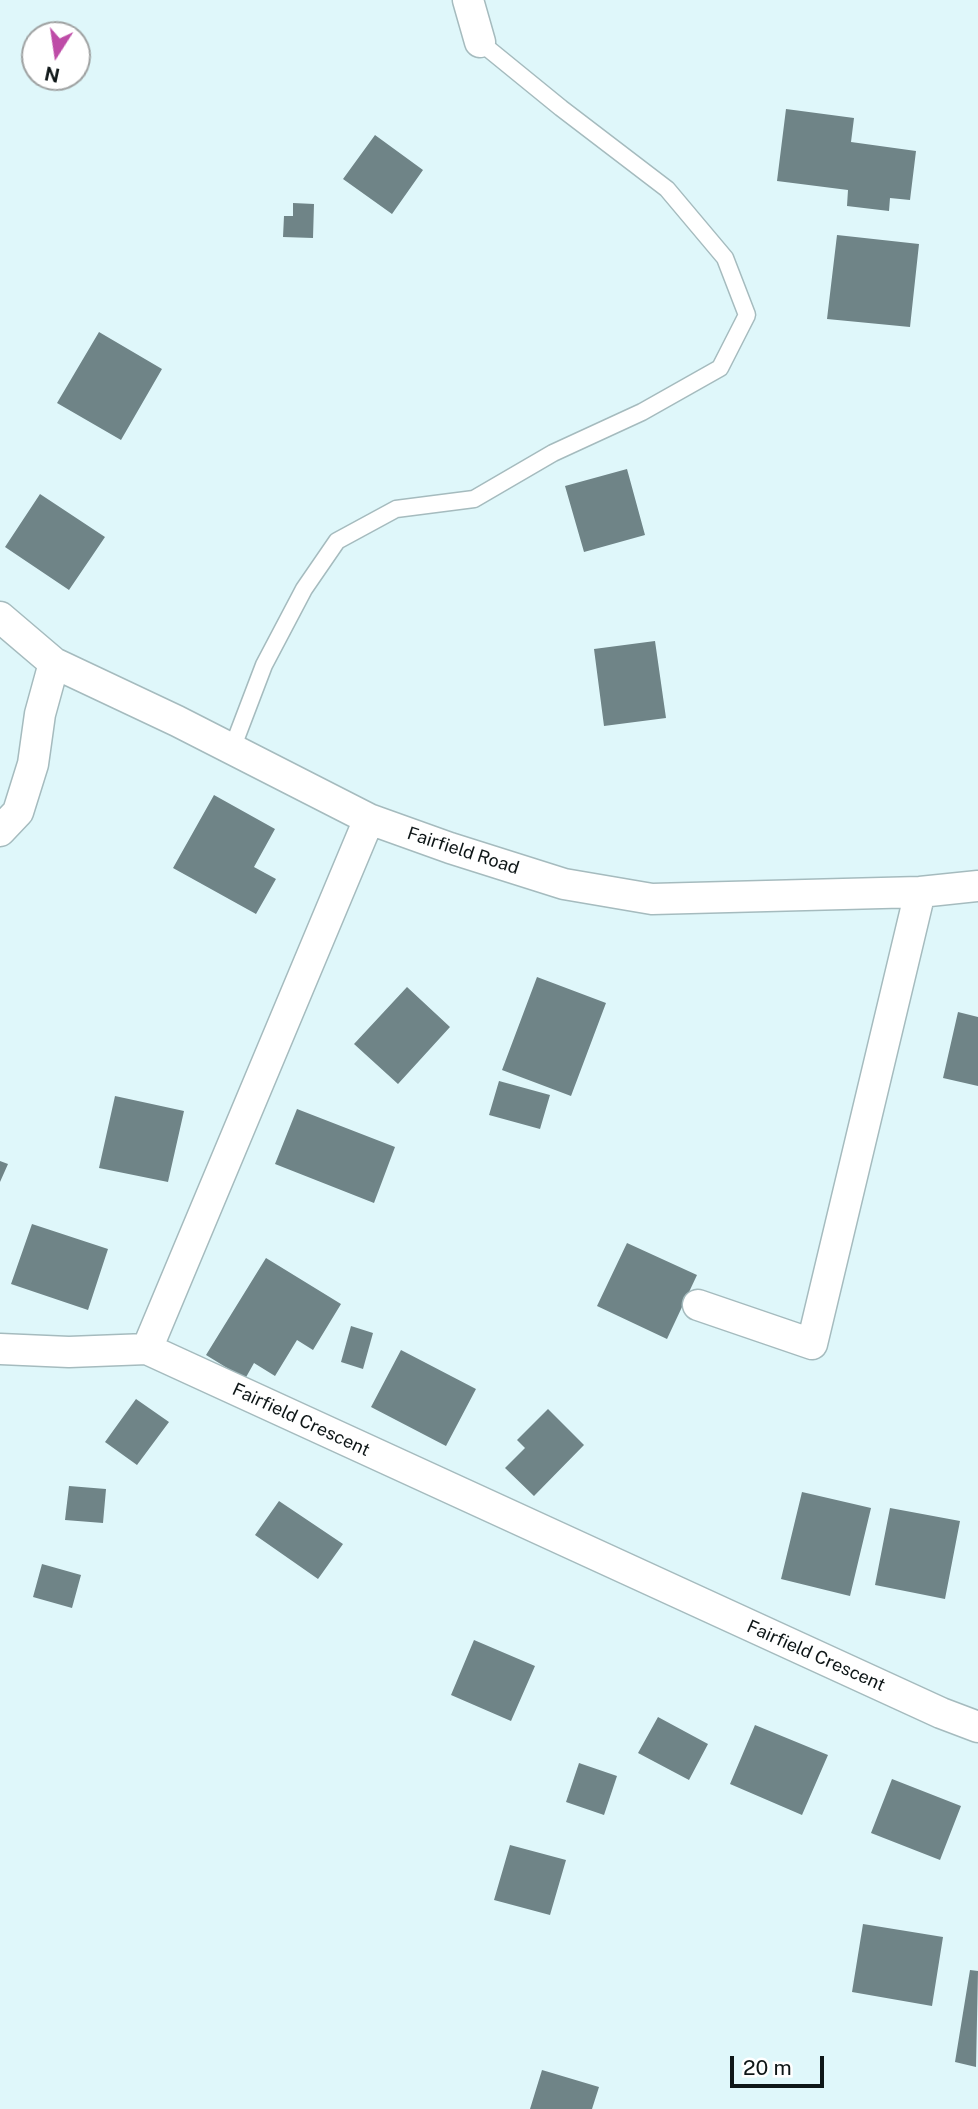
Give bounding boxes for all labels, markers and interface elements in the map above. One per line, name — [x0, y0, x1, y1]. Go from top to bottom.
north arrow — [21, 21, 91, 91]
text: N — [43, 62, 62, 87]
street label: Fairfield Road — [404, 823, 522, 879]
street label: Fairfield Crescent — [229, 1379, 373, 1461]
street label: Fairfield Crescent — [743, 1616, 889, 1696]
scale bar — [733, 2042, 828, 2086]
text: 20 m — [743, 2055, 792, 2080]

